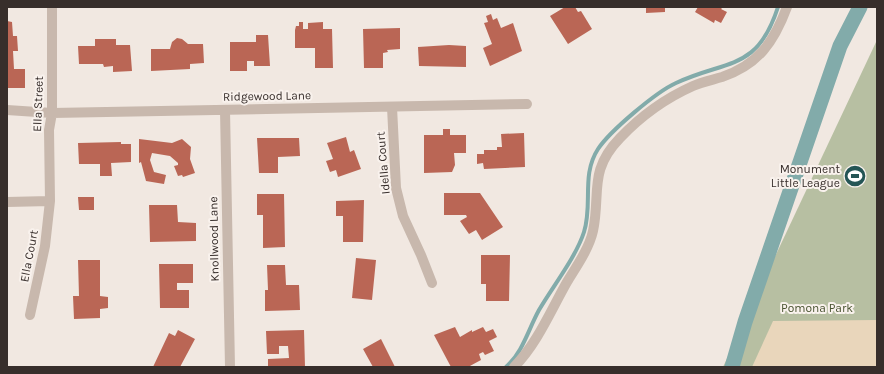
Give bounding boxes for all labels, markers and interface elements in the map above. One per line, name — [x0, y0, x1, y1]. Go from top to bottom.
street label: Ella Street — [30, 75, 46, 132]
street label: Ridgewood Lane — [223, 88, 311, 104]
street label: Idella Court — [373, 131, 393, 195]
place label: Monument Little League — [771, 162, 840, 190]
sports icon: Monument Little League — [842, 163, 868, 189]
street label: Knollwood Lane — [206, 196, 222, 282]
street label: Ella Court — [17, 228, 41, 283]
park label: Pomona Park — [781, 301, 853, 315]

